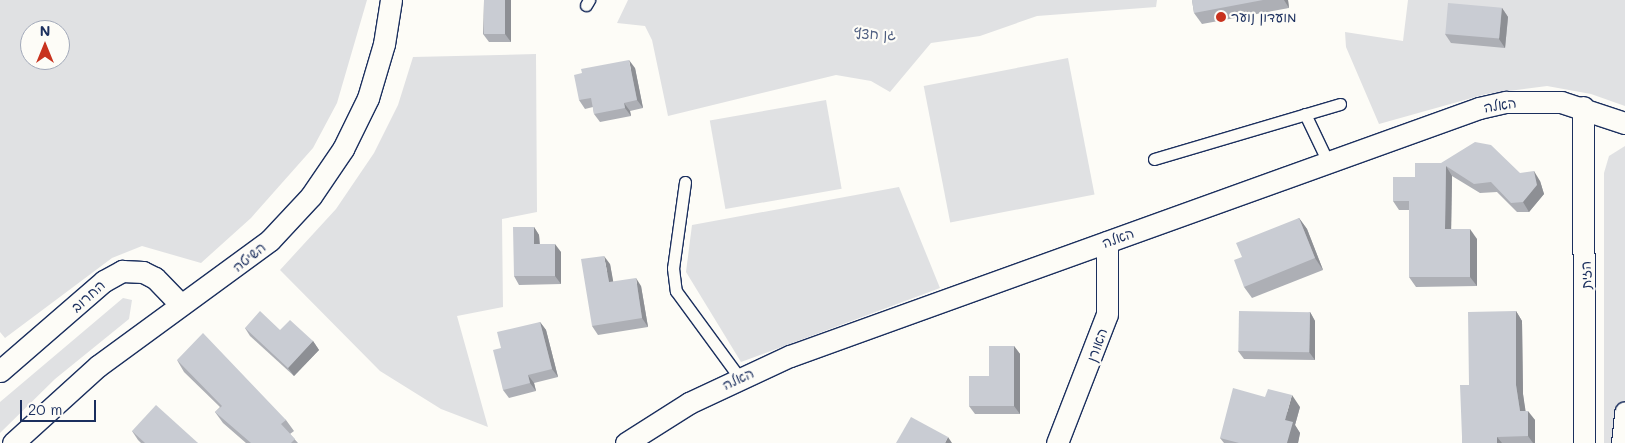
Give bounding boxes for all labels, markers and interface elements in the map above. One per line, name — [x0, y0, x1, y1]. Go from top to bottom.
place label: מועדון נוער — [1231, 9, 1297, 25]
marker: מועדון נוער — [1215, 11, 1227, 23]
north arrow — [20, 20, 70, 70]
text: N — [40, 21, 50, 40]
park label: גן חצץ — [854, 26, 896, 42]
street label: האלה — [1482, 94, 1518, 116]
street label: האלה — [1100, 224, 1136, 252]
street label: השיטה — [229, 239, 269, 275]
street label: הזית — [1577, 261, 1595, 289]
street label: החרוב — [68, 277, 108, 315]
street label: האורן — [1083, 326, 1111, 364]
street label: האלה — [720, 364, 756, 394]
scale bar — [22, 390, 99, 422]
text: 20 m — [28, 399, 62, 419]

